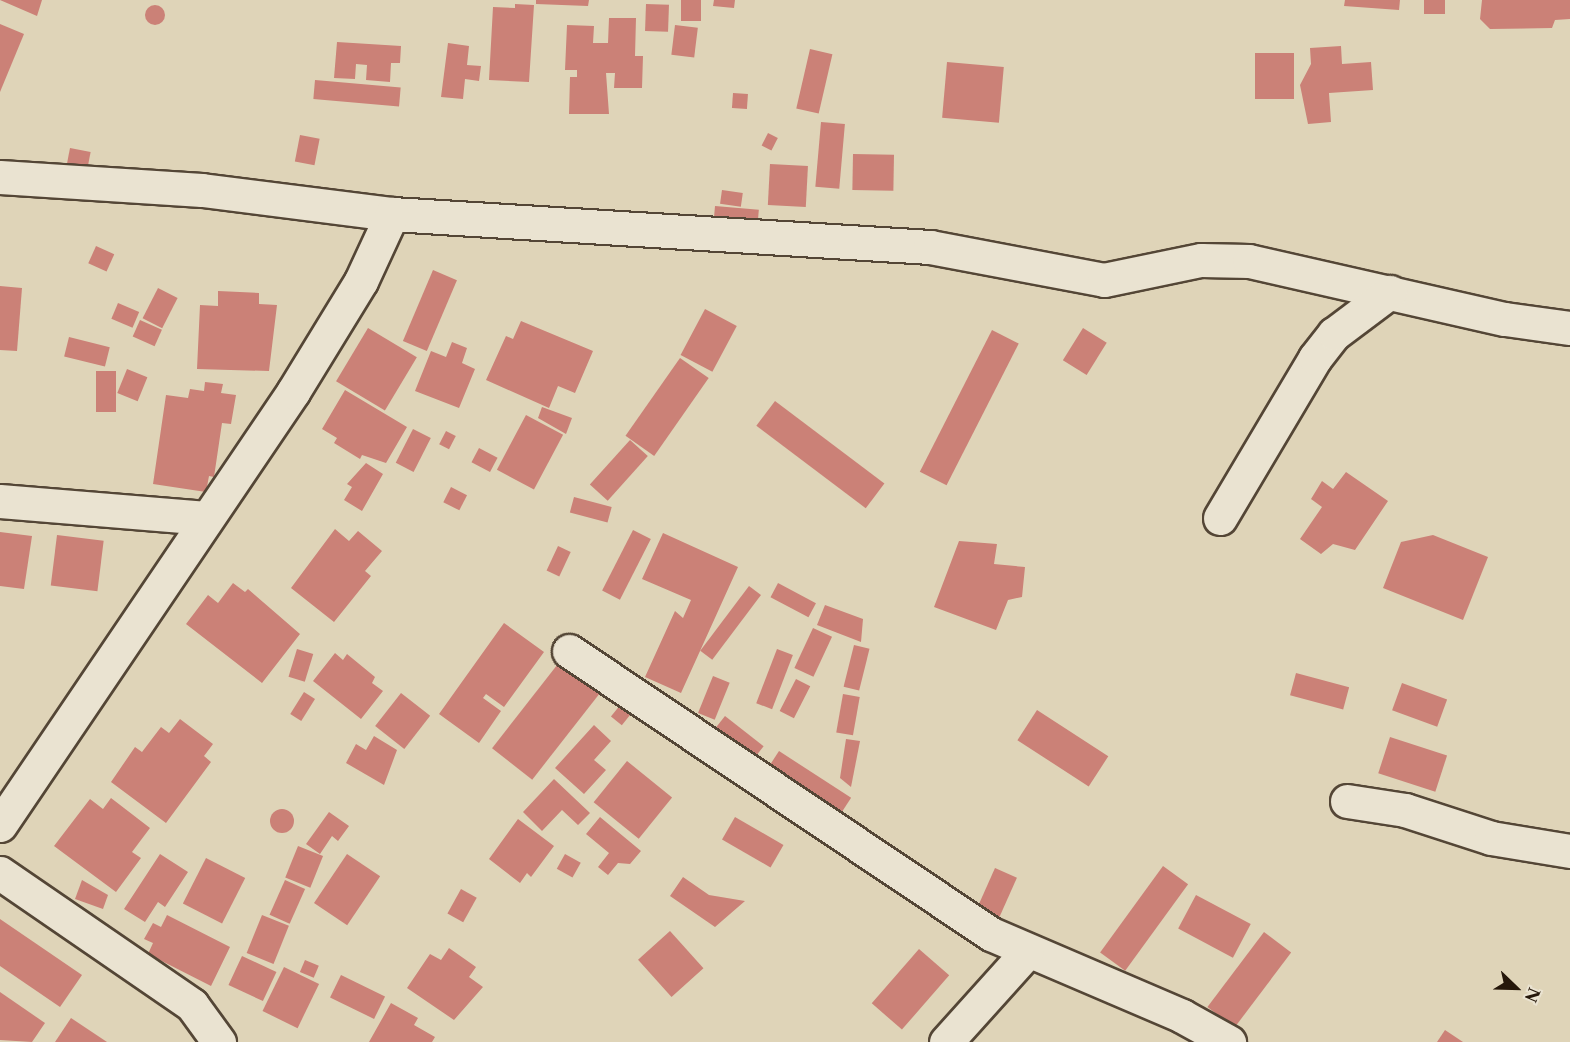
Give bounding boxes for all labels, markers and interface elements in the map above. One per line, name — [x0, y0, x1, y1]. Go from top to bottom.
north arrow — [1486, 958, 1546, 1018]
text: N — [1521, 985, 1544, 1005]

